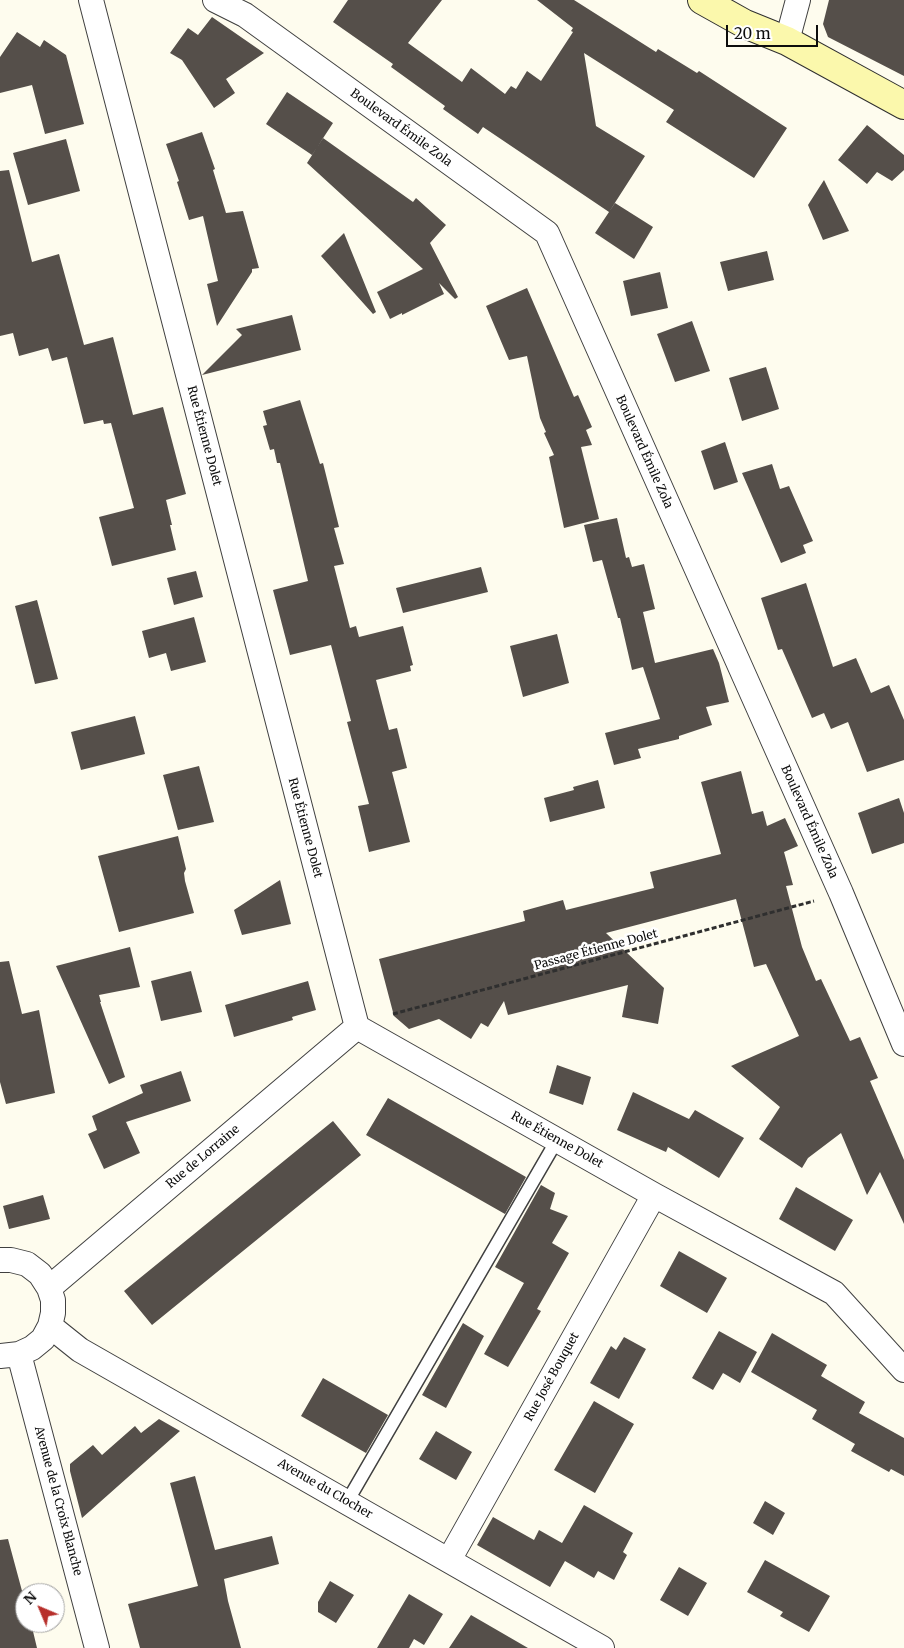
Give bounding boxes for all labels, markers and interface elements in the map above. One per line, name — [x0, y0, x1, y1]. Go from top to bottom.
scale bar — [729, 15, 822, 47]
text: 20 m — [734, 24, 771, 43]
street label: Boulevard Émile Zola — [347, 86, 455, 170]
street label: Rue Étienne Dolet — [184, 384, 224, 488]
street label: Boulevard Émile Zola — [613, 393, 675, 511]
street label: Boulevard Émile Zola — [778, 763, 840, 881]
street label: Rue Étienne Dolet — [285, 776, 325, 880]
street label: Passage Étienne Dolet — [533, 927, 659, 973]
street label: Rue Étienne Dolet — [508, 1109, 606, 1171]
street label: Rue de Lorraine — [164, 1122, 242, 1192]
street label: Rue José Bouquet — [522, 1330, 582, 1424]
street label: Avenue de la Croix Blanche — [31, 1425, 85, 1577]
street label: Avenue du Clocher — [275, 1456, 375, 1522]
north arrow — [15, 1583, 65, 1633]
text: N — [20, 1588, 40, 1608]

